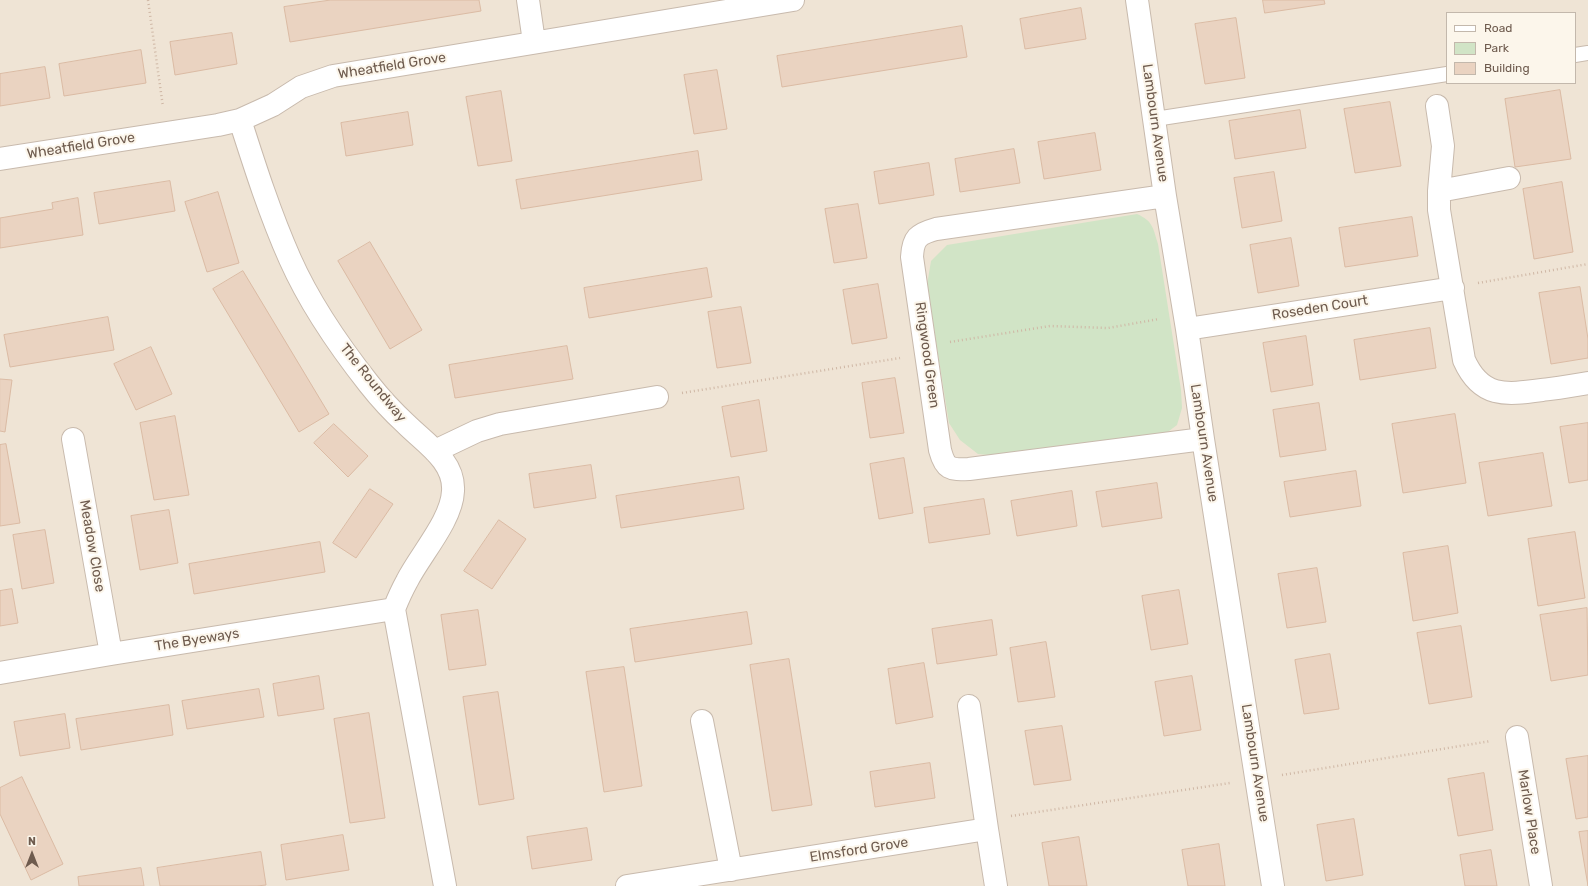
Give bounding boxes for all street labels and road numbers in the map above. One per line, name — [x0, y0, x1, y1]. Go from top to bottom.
street label: Wheatfield Grove — [337, 49, 447, 83]
street label: Lambourn Avenue — [1138, 63, 1172, 183]
street label: Wheatfield Grove — [26, 129, 136, 163]
street label: Roseden Court — [1271, 292, 1369, 324]
street label: Ringwood Green — [911, 301, 943, 409]
street label: The Roundway — [336, 340, 410, 426]
street label: Lambourn Avenue — [1186, 383, 1222, 503]
street label: Meadow Close — [76, 499, 108, 593]
street label: The Byeways — [154, 625, 240, 655]
street label: Lambourn Avenue — [1237, 703, 1273, 823]
street label: Marlow Place — [1514, 768, 1544, 856]
street label: Elmsford Grove — [809, 834, 909, 866]

